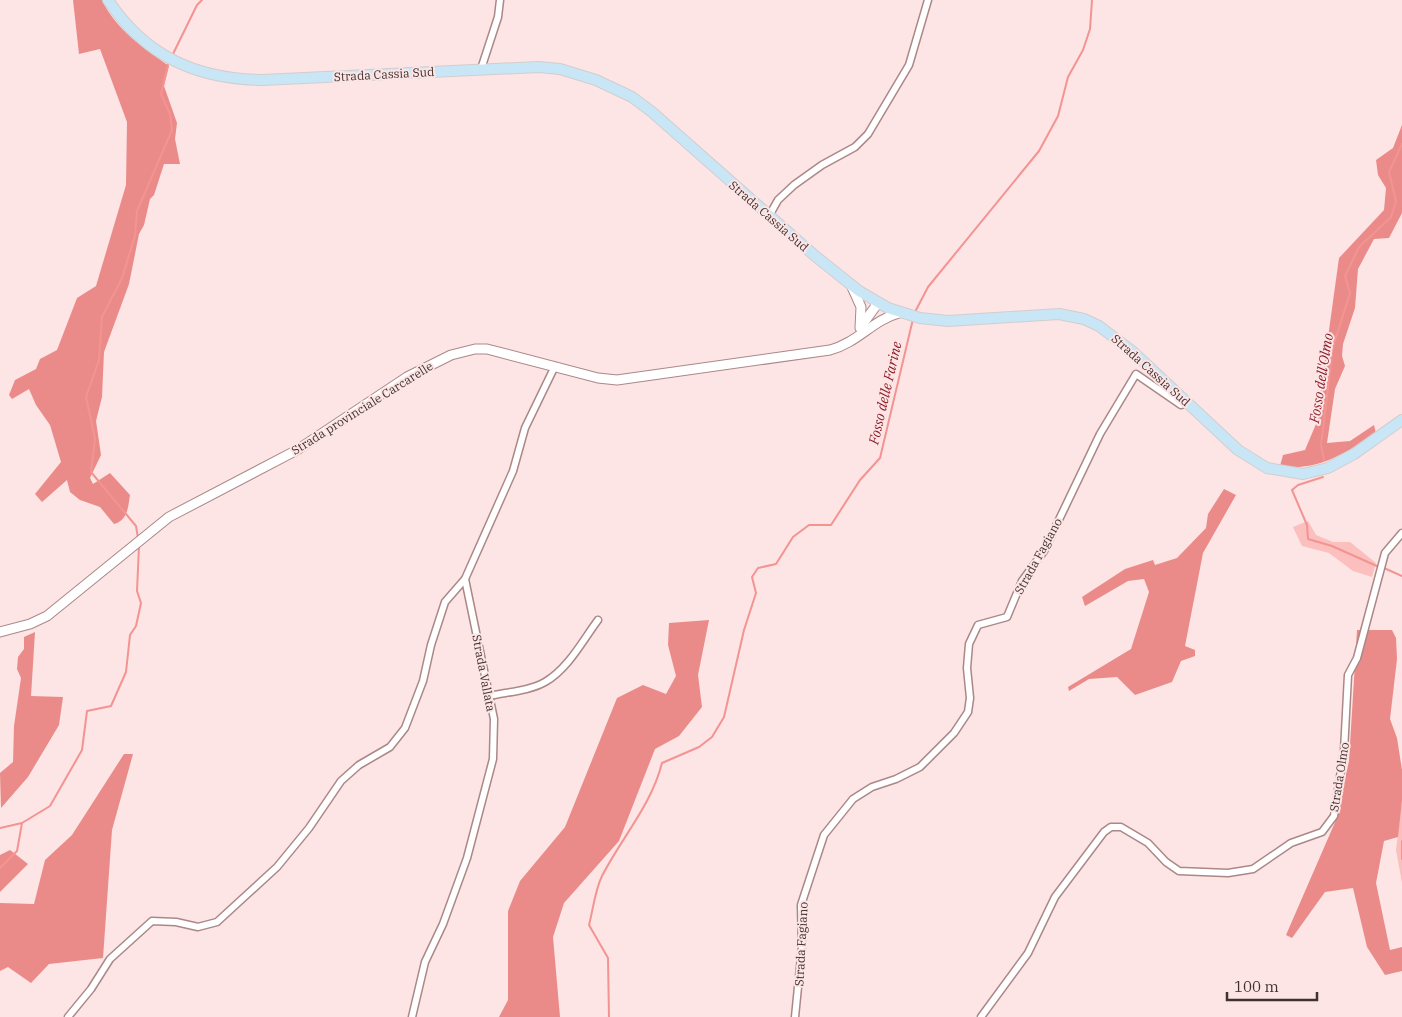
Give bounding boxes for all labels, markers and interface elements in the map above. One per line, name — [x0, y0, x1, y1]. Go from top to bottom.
street label: Strada Cassia Sud — [333, 64, 435, 84]
street label: Strada Cassia Sud — [726, 177, 812, 255]
street label: Strada Cassia Sud — [1109, 331, 1193, 409]
water label: Fosso dell'Olmo — [1305, 332, 1337, 425]
water label: Fosso delle Farine — [864, 339, 906, 447]
street label: Strada provinciale Carcarelle — [289, 358, 435, 458]
street label: Strada Fagiano — [1011, 515, 1065, 597]
street label: Strada Vallata — [469, 633, 499, 713]
street label: Strada Olmo — [1326, 741, 1352, 813]
street label: Strada Fagiano — [791, 901, 811, 987]
scale bar — [1227, 970, 1317, 1002]
text: 100 m — [1234, 977, 1279, 996]

